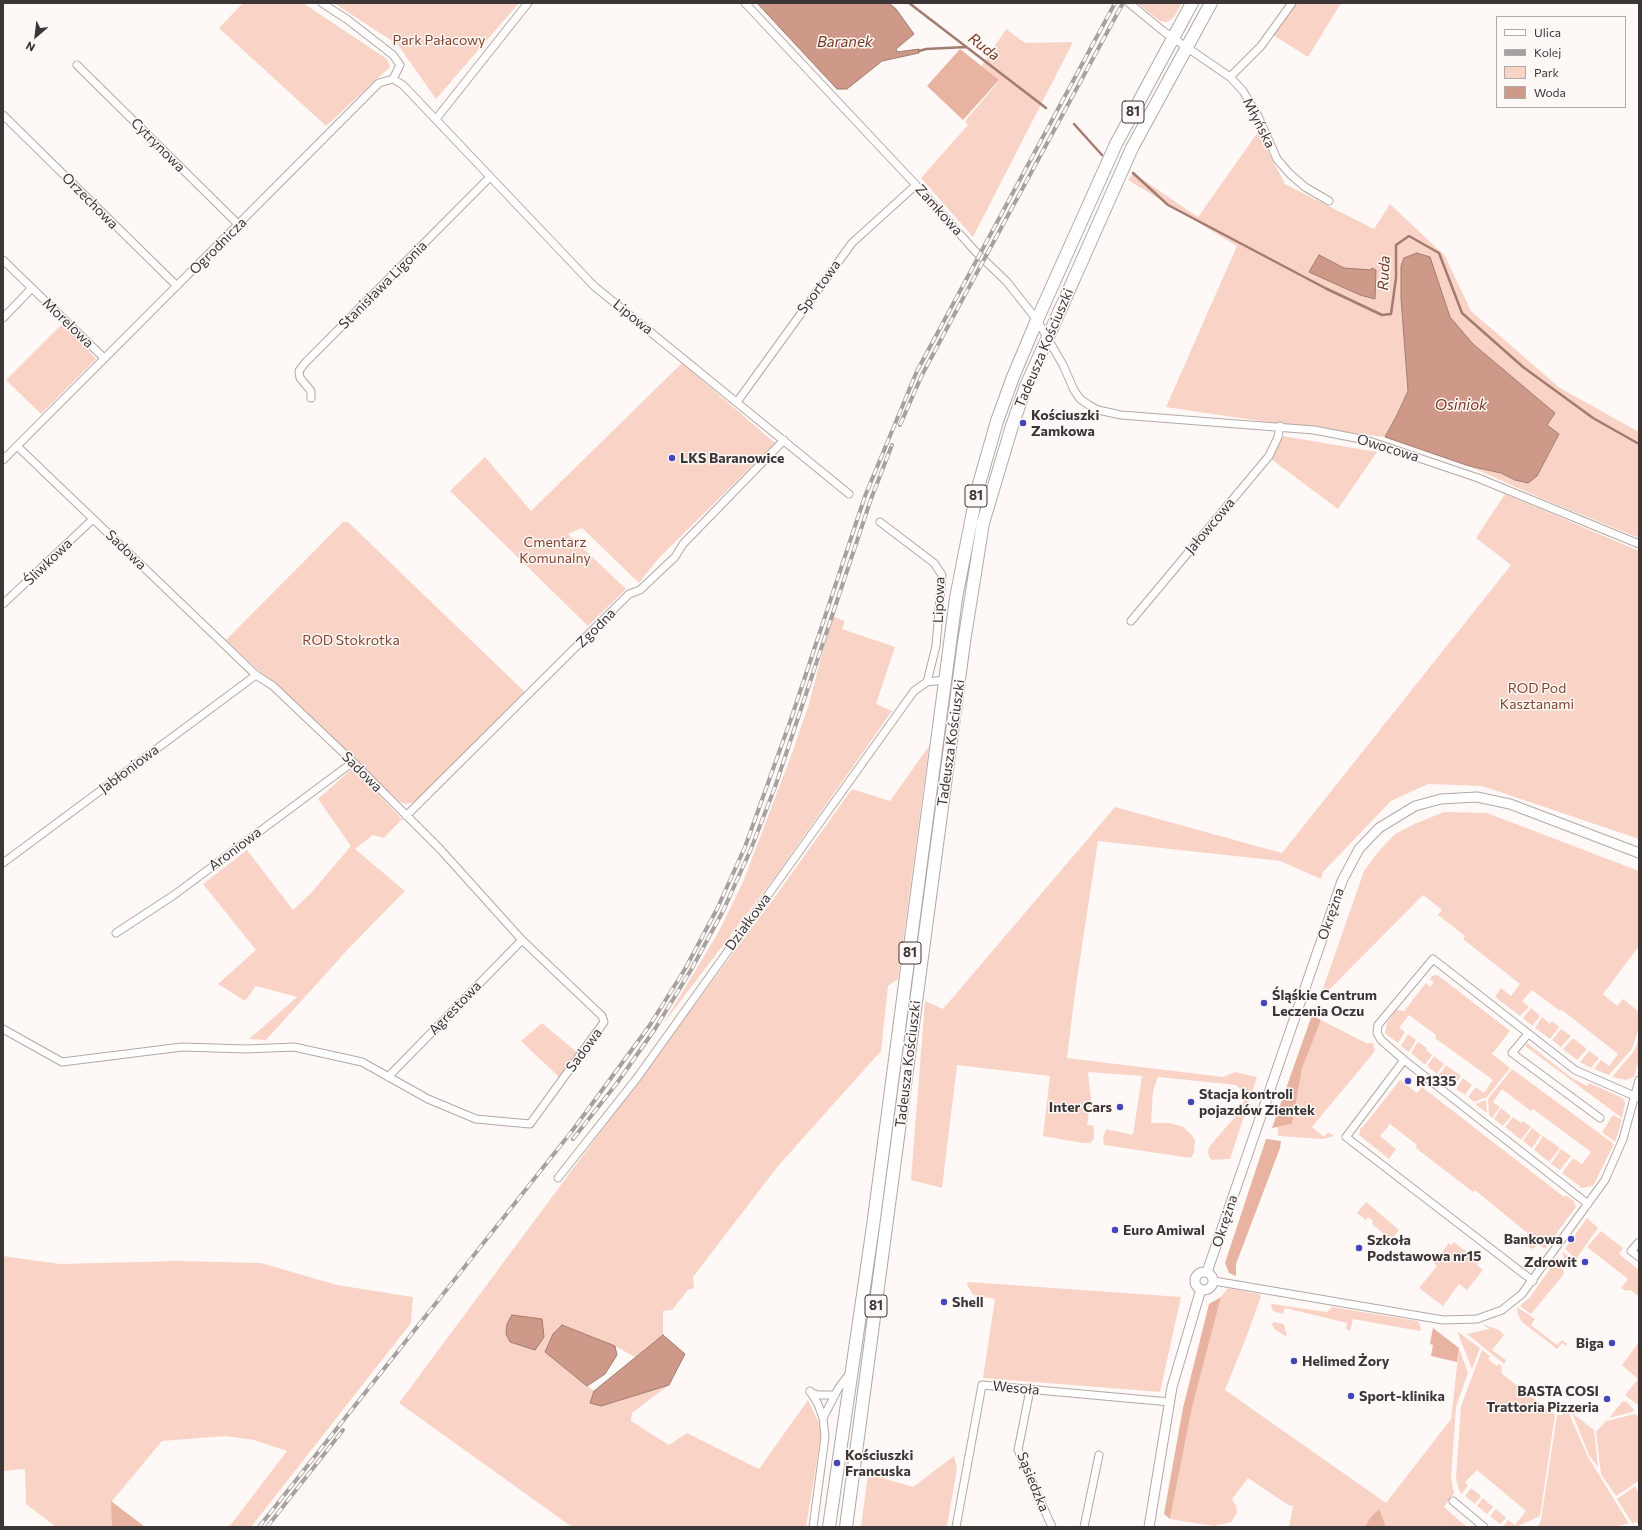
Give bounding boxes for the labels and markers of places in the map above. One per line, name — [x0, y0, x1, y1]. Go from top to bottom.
place label: Kościuszki Zamkowa — [1031, 407, 1099, 440]
marker: Kościuszki Zamkowa — [1018, 418, 1028, 428]
place label: LKS Baranowice — [680, 450, 784, 466]
marker: LKS Baranowice — [667, 453, 677, 463]
place label: Śląśkie Centrum Leczenia Oczu — [1272, 987, 1377, 1020]
marker: Śląśkie Centrum Leczenia Oczu — [1259, 998, 1269, 1008]
place label: R1335 — [1416, 1073, 1456, 1089]
marker: R1335 — [1403, 1076, 1413, 1086]
place label: Stacja kontroli pojazdów Zientek — [1199, 1086, 1315, 1118]
marker: Stacja kontroli pojazdów Zientek — [1186, 1097, 1196, 1107]
place label: Inter Cars — [1049, 1099, 1112, 1115]
marker: Inter Cars — [1115, 1102, 1125, 1112]
place label: Euro Amiwal — [1123, 1222, 1205, 1238]
marker: Euro Amiwal — [1110, 1225, 1120, 1235]
place label: Bankowa — [1504, 1231, 1563, 1247]
place label: Szkoła Podstawowa nr15 — [1367, 1232, 1481, 1264]
marker: Bankowa — [1566, 1234, 1576, 1244]
marker: Szkoła Podstawowa nr15 — [1354, 1243, 1364, 1253]
place label: Zdrowit — [1524, 1254, 1577, 1270]
marker: Zdrowit — [1580, 1257, 1590, 1267]
place label: Shell — [952, 1294, 984, 1310]
marker: Shell — [939, 1297, 949, 1307]
place label: Biga — [1576, 1335, 1604, 1351]
marker: Biga — [1607, 1338, 1617, 1348]
place label: Helimed Żory — [1302, 1353, 1389, 1369]
marker: Helimed Żory — [1289, 1356, 1299, 1366]
place label: BASTA COSI Trattoria Pizzeria — [1486, 1383, 1599, 1416]
place label: Sport-klinika — [1359, 1388, 1445, 1404]
marker: Sport-klinika — [1346, 1391, 1356, 1401]
marker: BASTA COSI Trattoria Pizzeria — [1602, 1394, 1612, 1404]
place label: Kościuszki Francuska — [845, 1447, 913, 1480]
marker: Kościuszki Francuska — [832, 1458, 842, 1468]

